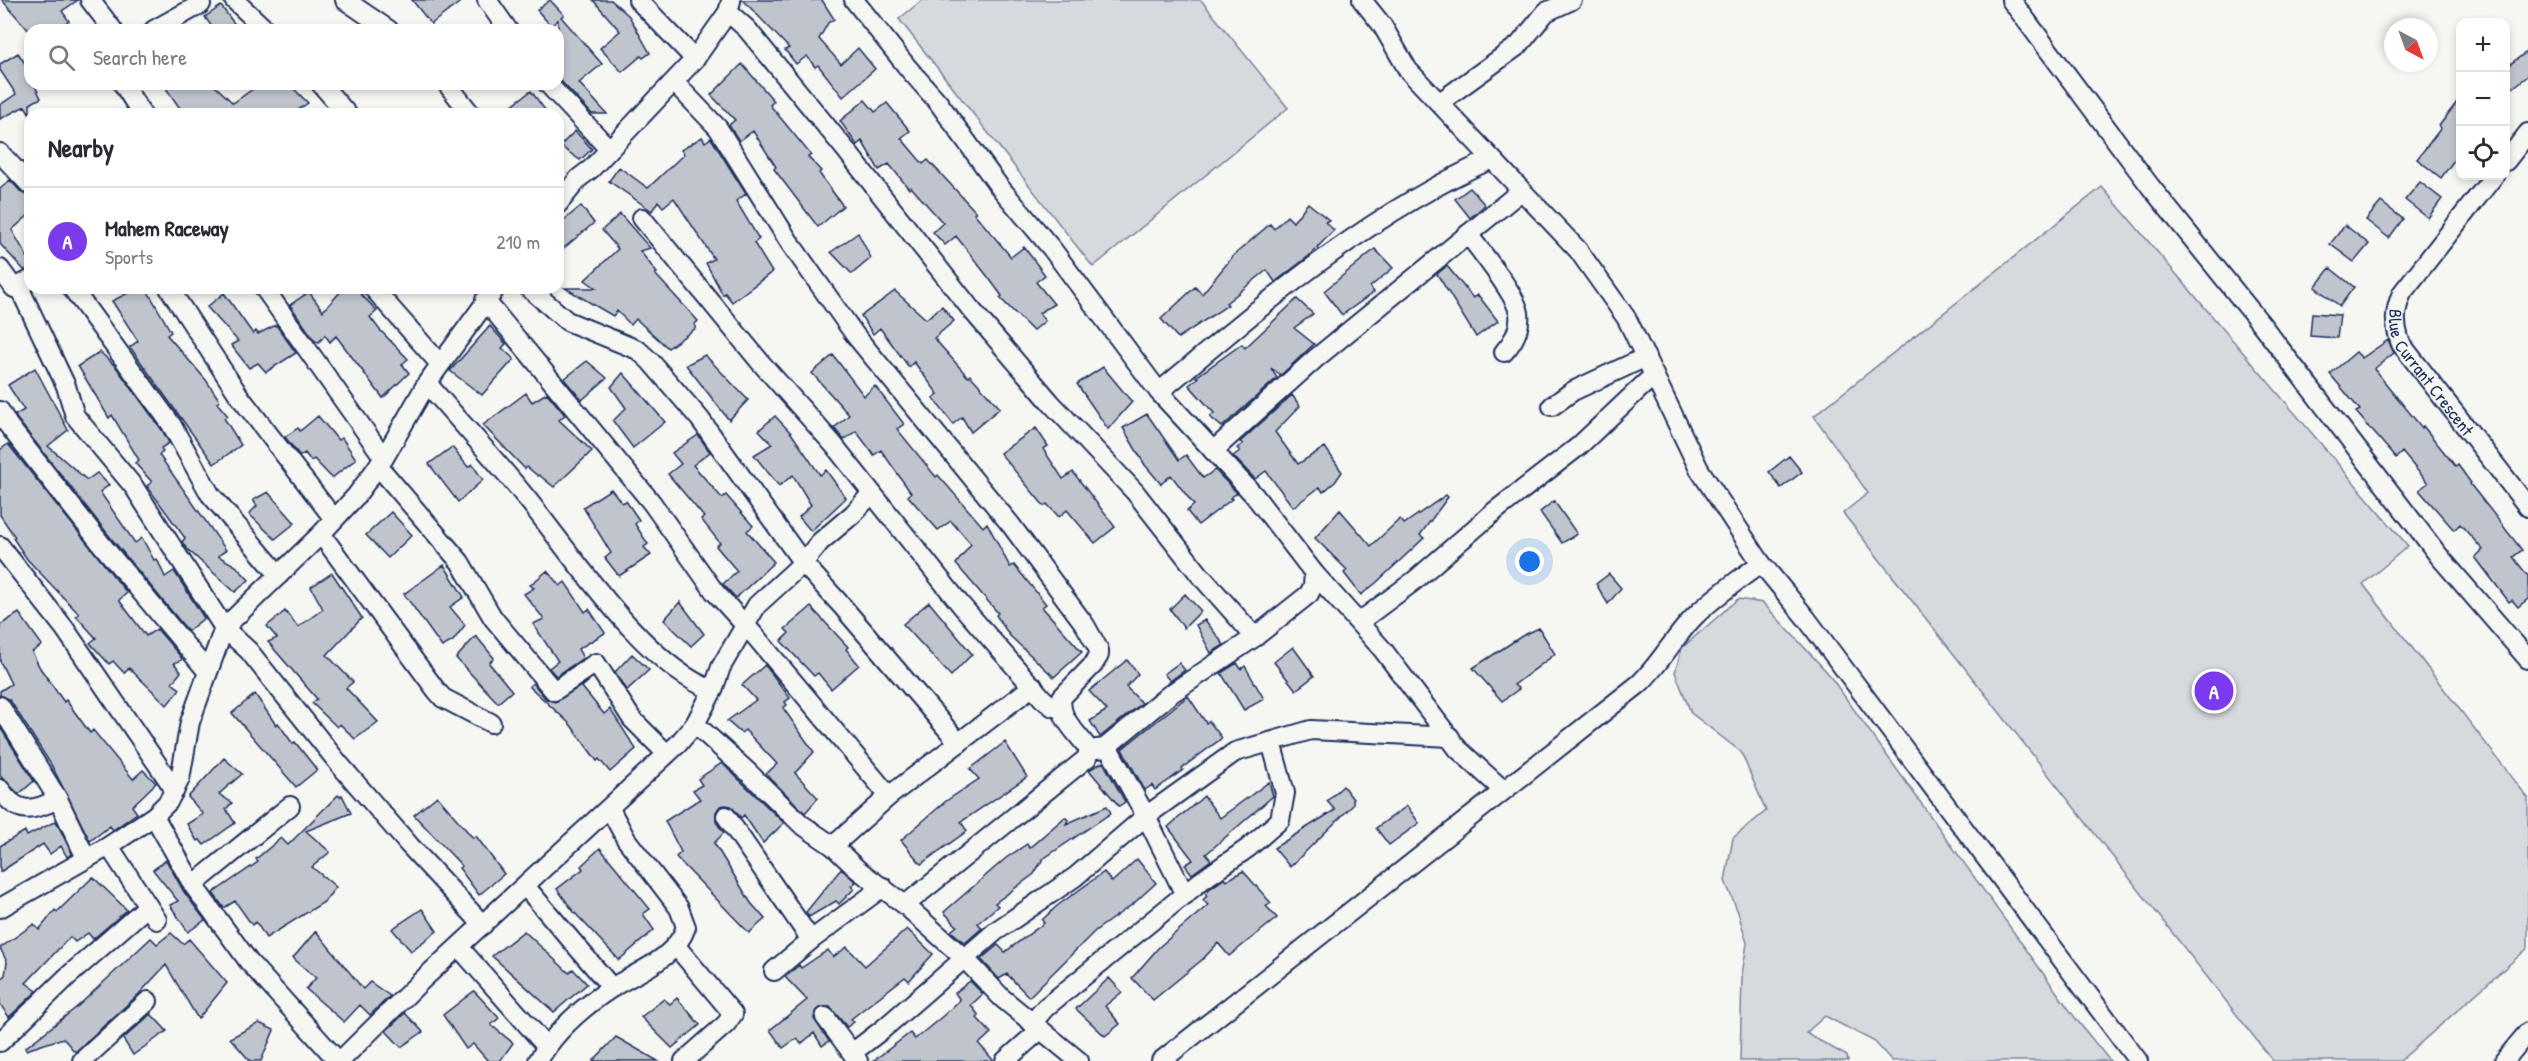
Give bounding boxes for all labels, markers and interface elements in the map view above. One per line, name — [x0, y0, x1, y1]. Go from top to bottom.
north arrow — [2384, 18, 2438, 72]
map controls — [2456, 18, 2510, 180]
button: + — [2456, 18, 2510, 72]
search box — [24, 24, 564, 90]
icon: search — [45, 41, 78, 74]
text: Search here — [93, 42, 187, 72]
button: − — [2456, 72, 2510, 126]
button: locate — [2456, 126, 2510, 180]
text: Nearby — [48, 130, 114, 165]
text: Mahem Raceway — [105, 213, 229, 243]
text: A — [63, 228, 72, 255]
text: 210 m — [496, 228, 540, 255]
text: Sports — [105, 243, 153, 270]
street label: Blue Currant Crescent — [2383, 308, 2481, 441]
your location — [1515, 547, 1544, 576]
pin: A — [2194, 668, 2234, 714]

